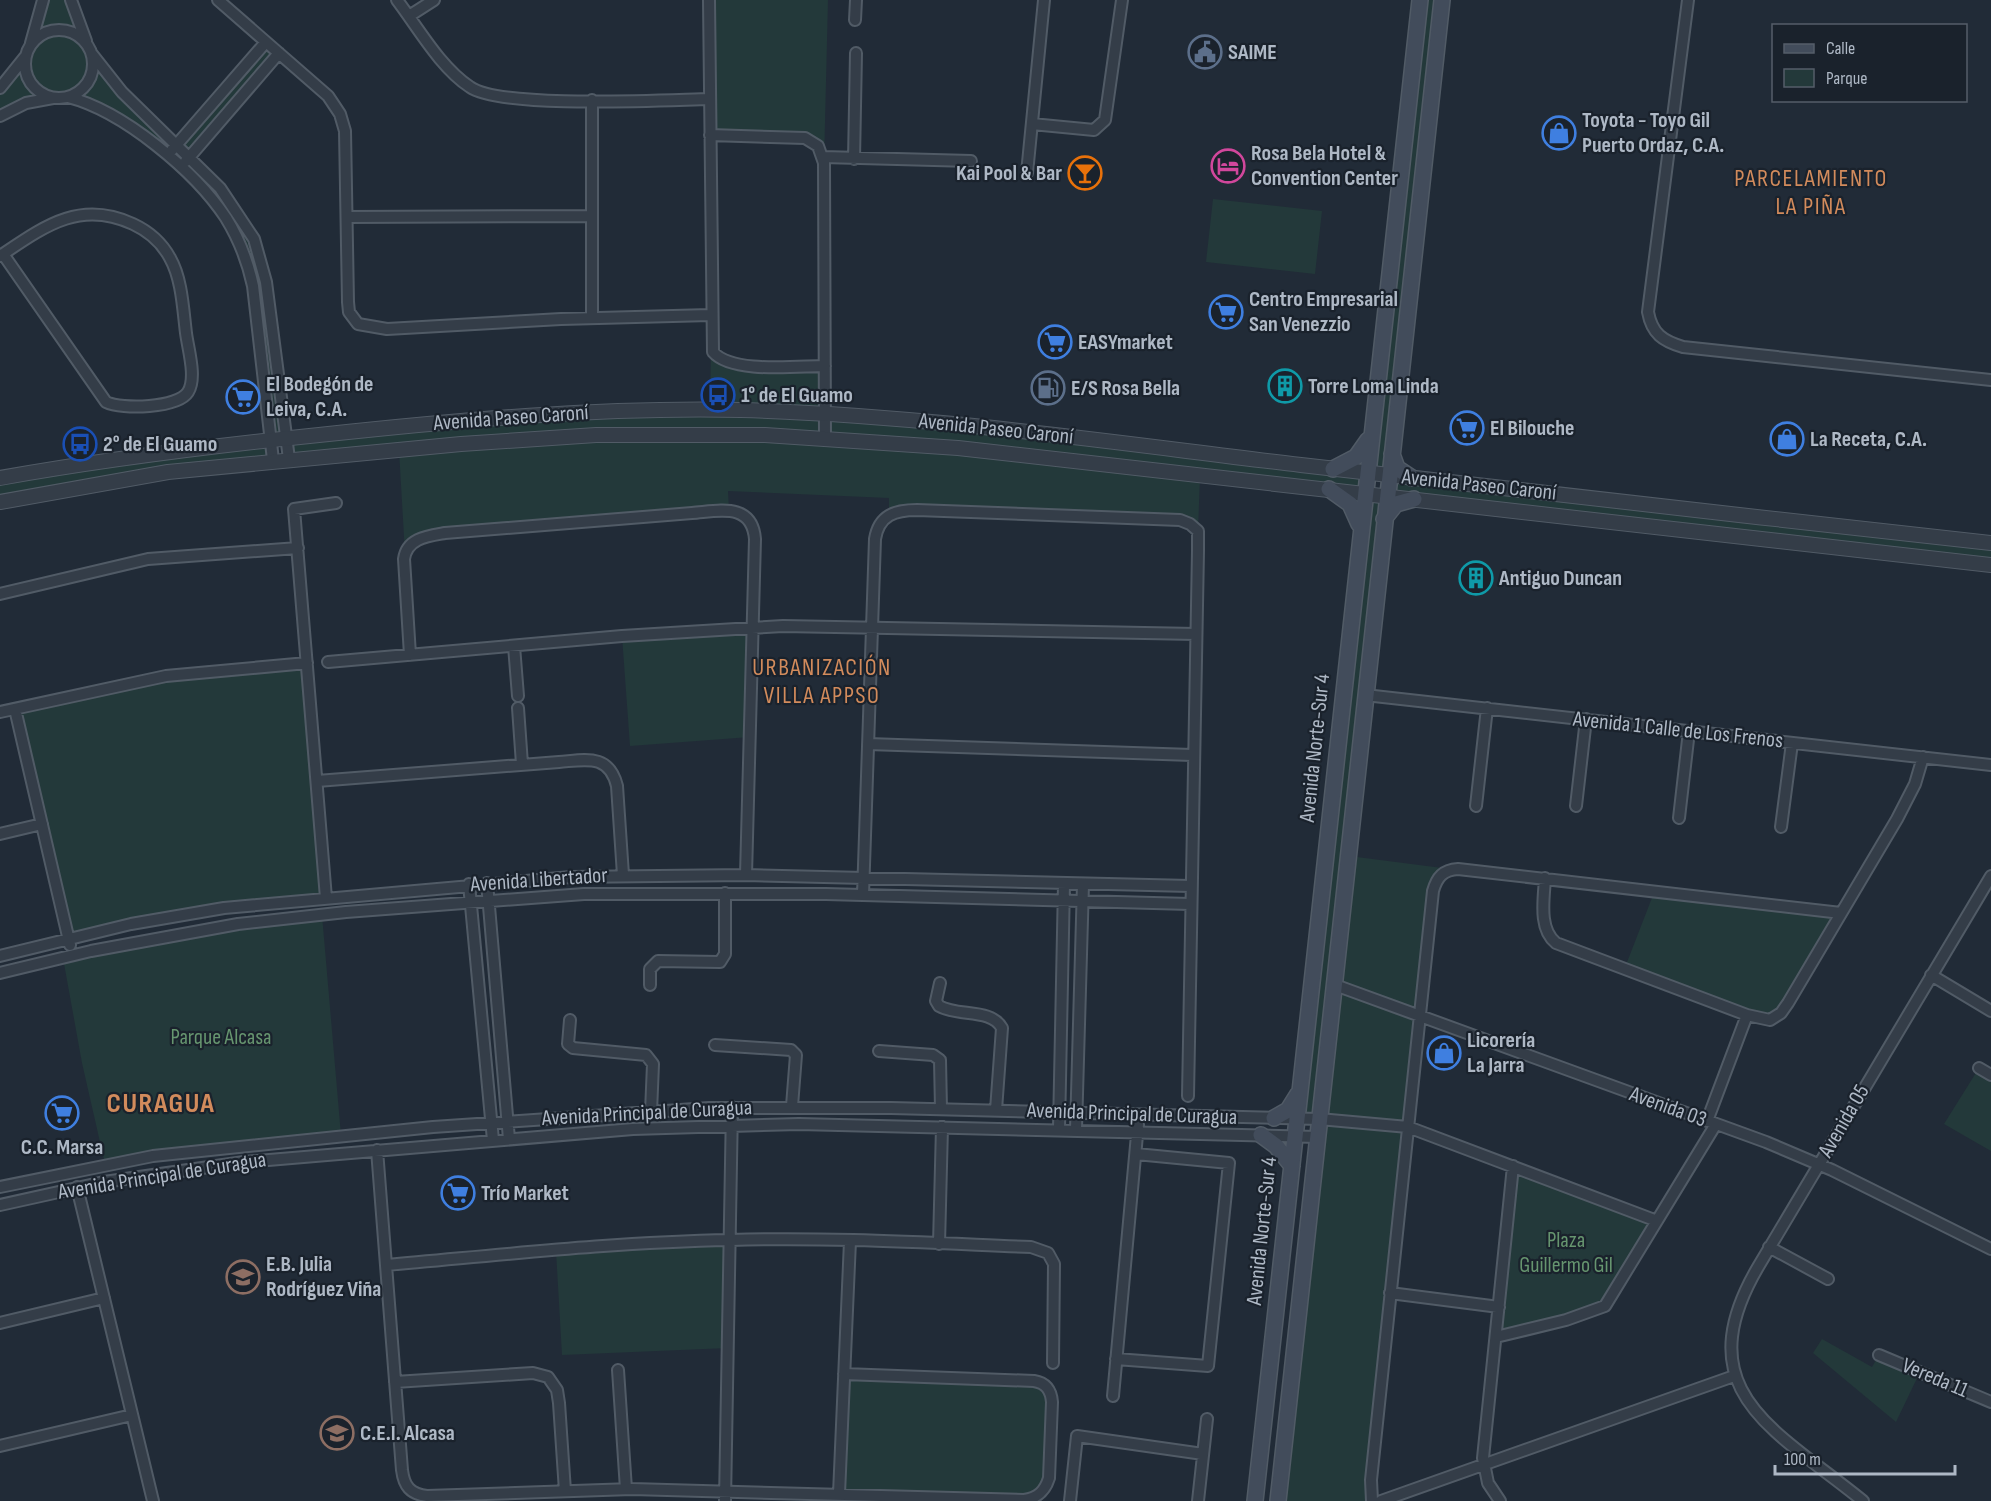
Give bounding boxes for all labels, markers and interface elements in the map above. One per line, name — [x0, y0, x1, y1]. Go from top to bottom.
legend — [1772, 24, 1967, 102]
public building icon: SAIME — [1187, 34, 1223, 70]
text: Calle — [1826, 38, 1855, 59]
place label: SAIME — [1228, 39, 1277, 66]
text: Parque — [1826, 68, 1867, 89]
place label: Toyota - Toyo Gil Puerto Ordaz, C.A. — [1582, 107, 1724, 159]
shop icon: Toyota - Toyo Gil Puerto Ordaz, C.A. — [1541, 115, 1577, 151]
place label: Rosa Bela Hotel & Convention Center — [1251, 140, 1398, 192]
hotel icon: Rosa Bela Hotel & Convention Center — [1210, 148, 1246, 184]
bar icon: Kai Pool & Bar — [1067, 155, 1103, 191]
place label: Kai Pool & Bar — [956, 160, 1062, 187]
district label: PARCELAMIENTO LA PIÑA — [1734, 164, 1888, 221]
place label: Centro Empresarial San Venezzio — [1249, 286, 1398, 338]
supermarket icon: Centro Empresarial San Venezzio — [1208, 294, 1244, 330]
supermarket icon: EASYmarket — [1037, 324, 1073, 360]
place label: EASYmarket — [1078, 329, 1173, 356]
building icon: Torre Loma Linda — [1267, 368, 1303, 404]
fuel station icon: E/S Rosa Bella — [1030, 370, 1066, 406]
place label: El Bodegón de Leiva, C.A. — [266, 371, 373, 423]
place label: Torre Loma Linda — [1308, 373, 1439, 400]
place label: E/S Rosa Bella — [1071, 375, 1180, 402]
bus stop icon: 1° de El Guamo — [700, 377, 736, 413]
supermarket icon: El Bodegón de Leiva, C.A. — [225, 379, 261, 415]
place label: 1° de El Guamo — [741, 382, 853, 409]
street label: Avenida Paseo Caroní — [432, 399, 590, 437]
street label: Avenida Paseo Caroní — [916, 407, 1075, 451]
supermarket icon: El Bilouche — [1449, 410, 1485, 446]
place label: El Bilouche — [1490, 415, 1575, 442]
shop icon: La Receta, C.A. — [1769, 421, 1805, 457]
bus stop icon: 2° de El Guamo — [62, 426, 98, 462]
place label: La Receta, C.A. — [1810, 426, 1927, 453]
place label: 2° de El Guamo — [103, 431, 217, 458]
street label: Avenida Paseo Caroní — [1399, 463, 1558, 507]
building icon: Antiguo Duncan — [1458, 560, 1494, 596]
place label: Antiguo Duncan — [1498, 565, 1622, 592]
district label: URBANIZACIÓN VILLA APPSO — [752, 653, 892, 710]
street label: Avenida Norte-Sur 4 — [1294, 673, 1336, 824]
street label: Avenida 1 Calle de Los Frenos — [1571, 705, 1784, 754]
street label: Avenida Libertador — [468, 862, 609, 898]
park label: Parque Alcasa — [170, 1024, 272, 1051]
place label: Licorería La Jarra — [1467, 1027, 1535, 1079]
shop icon: Licorería La Jarra — [1426, 1035, 1462, 1071]
street label: Avenida 03 — [1625, 1080, 1710, 1133]
street label: Avenida 05 — [1812, 1080, 1876, 1163]
district label: CURAGUA — [107, 1087, 215, 1120]
street label: Avenida Principal de Curagua — [540, 1094, 753, 1132]
supermarket icon: C.C. Marsa — [44, 1095, 80, 1131]
street label: Avenida Principal de Curagua — [1025, 1097, 1238, 1131]
place label: C.C. Marsa — [21, 1134, 103, 1161]
street label: Avenida Principal de Curagua — [55, 1146, 268, 1206]
street label: Avenida Norte-Sur 4 — [1241, 1156, 1283, 1307]
supermarket icon: Trío Market — [440, 1175, 476, 1211]
place label: Trío Market — [481, 1180, 569, 1207]
park label: Plaza Guillermo Gil — [1519, 1227, 1613, 1279]
place label: E.B. Julia Rodríguez Viña — [266, 1251, 381, 1303]
school or university icon: E.B. Julia Rodríguez Viña — [225, 1259, 261, 1295]
street label: Vereda 11 — [1898, 1352, 1972, 1404]
school or university icon: C.E.I. Alcasa — [319, 1415, 355, 1451]
place label: C.E.I. Alcasa — [360, 1420, 455, 1447]
scale bar — [1775, 1438, 1955, 1476]
text: 100 m — [1784, 1449, 1821, 1470]

